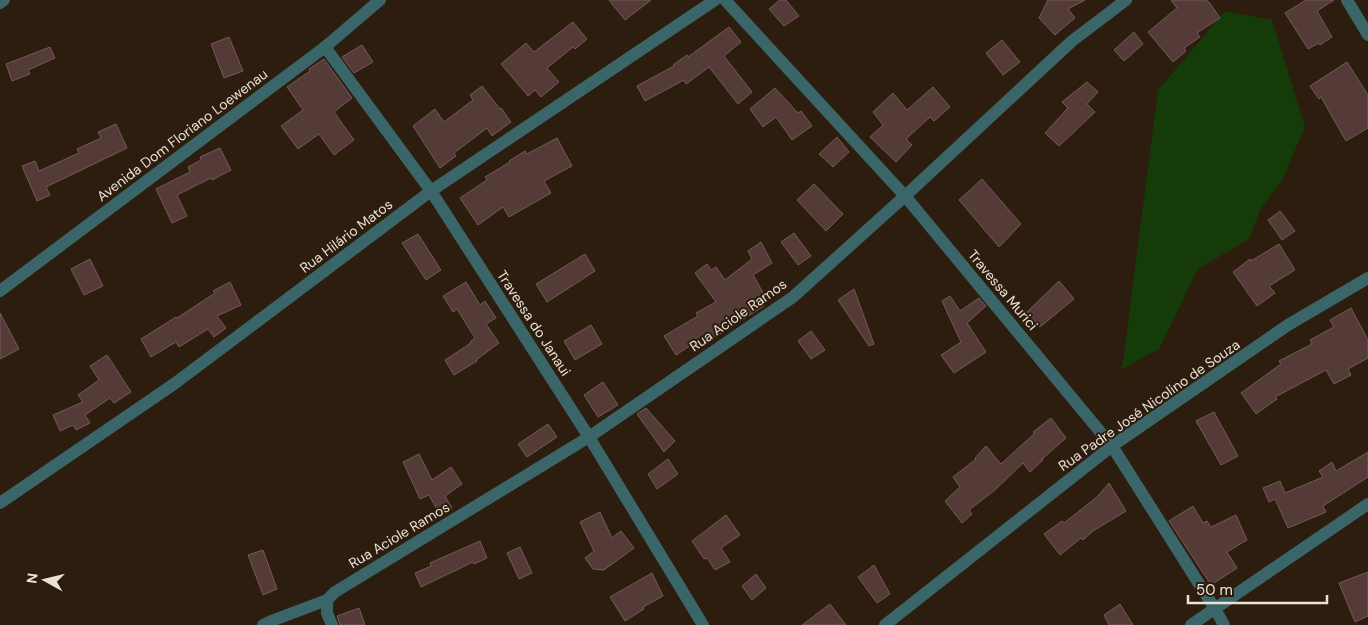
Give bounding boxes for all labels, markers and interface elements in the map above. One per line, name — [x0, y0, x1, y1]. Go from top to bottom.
street label: Avenida Dom Floriano Loewenau — [93, 65, 271, 205]
street label: Rua Hilário Matos — [296, 195, 396, 277]
street label: Travessa Murici — [964, 246, 1042, 334]
street label: Travessa do Janaui — [493, 267, 575, 379]
street label: Rua Aciole Ramos — [686, 275, 790, 355]
street label: Rua Padre José Nicolino de Souza — [1055, 335, 1243, 475]
street label: Rua Aciole Ramos — [345, 498, 453, 572]
north arrow — [20, 555, 70, 605]
text: N — [23, 572, 42, 585]
scale bar — [1188, 572, 1327, 604]
text: 50 m — [1196, 580, 1233, 600]

